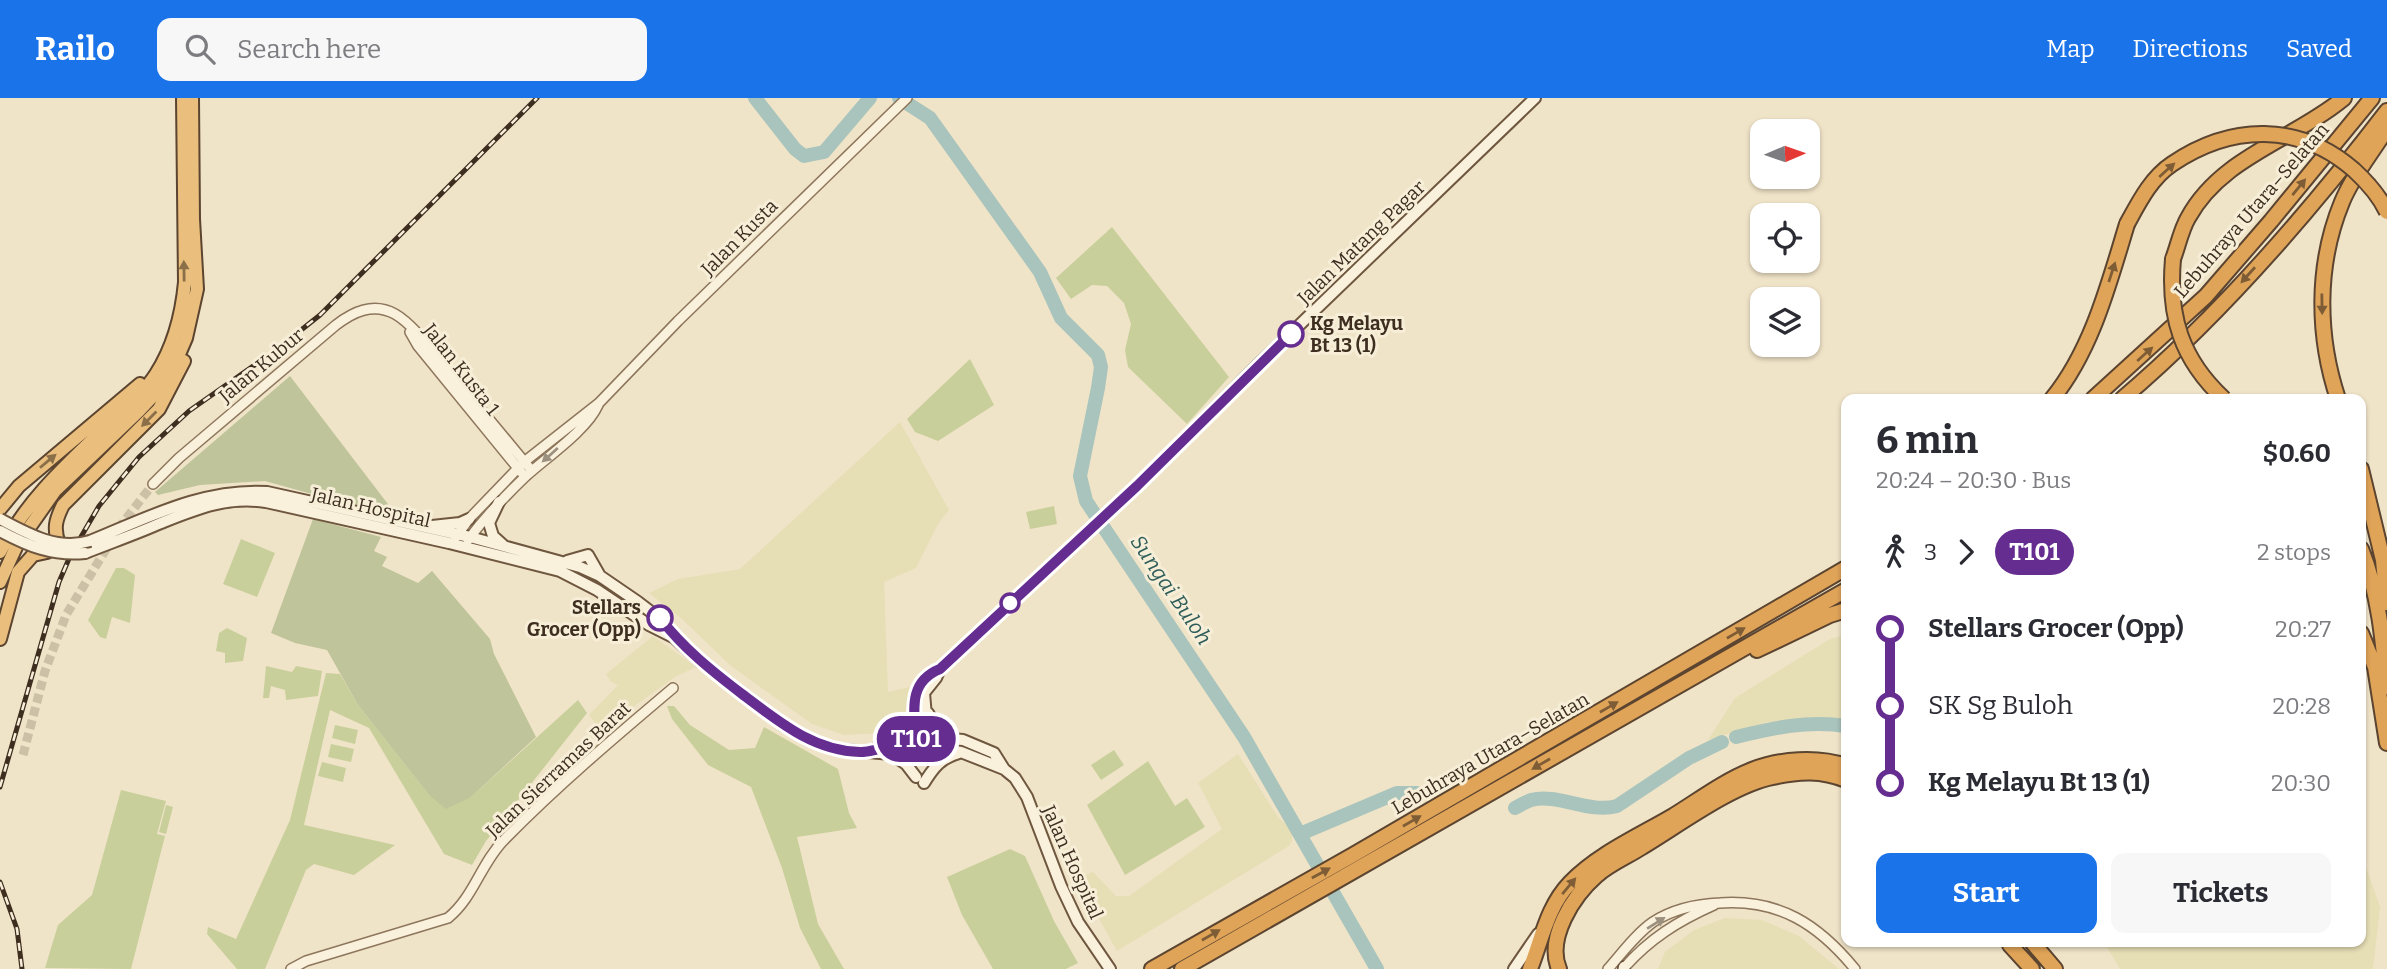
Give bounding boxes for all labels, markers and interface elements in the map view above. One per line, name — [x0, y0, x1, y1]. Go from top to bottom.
search box — [157, 18, 647, 81]
text: Railo — [35, 29, 115, 69]
icon: search — [181, 30, 219, 68]
text: Search here — [237, 34, 381, 65]
text: Map — [2046, 35, 2095, 63]
text: Directions — [2133, 35, 2248, 63]
text: Saved — [2286, 35, 2352, 63]
street label: Lebuhraya Utara–Selatan — [2169, 118, 2334, 302]
north arrow — [1750, 119, 1820, 189]
map controls — [1750, 119, 1820, 357]
one-way arrow — [2159, 163, 2176, 178]
street label: Jalan Matang Pagar — [1292, 175, 1430, 310]
one-way arrow — [2291, 179, 2306, 196]
street label: Jalan Kusta — [696, 194, 783, 281]
button: locate — [1750, 203, 1820, 273]
one-way arrow — [179, 259, 190, 281]
one-way arrow — [2107, 261, 2118, 282]
one-way arrow — [2240, 266, 2256, 284]
button: layers — [1750, 287, 1820, 357]
one-way arrow — [2317, 293, 2328, 315]
place label: Kg Melayu Bt 13 (1) — [1310, 312, 1403, 357]
street label: Jalan Kusta 1 — [418, 318, 505, 420]
marker: Kg Melayu Bt 13 (1) — [1278, 321, 1304, 347]
street label: Jalan Kubur — [214, 323, 309, 408]
one-way arrow — [2136, 346, 2154, 362]
one-way arrow — [140, 410, 157, 427]
text: 6 min — [1876, 417, 1978, 463]
text: $0.60 — [2263, 438, 2331, 469]
one-way arrow — [541, 447, 558, 462]
one-way arrow — [39, 453, 57, 469]
text: 20:24 – 20:30 · Bus — [1876, 466, 2071, 494]
street label: Jalan Hospital — [308, 482, 433, 532]
water label: Sungai Buloh — [1125, 530, 1217, 650]
icon: walk — [1876, 533, 1914, 571]
icon: forward — [1947, 533, 1985, 571]
text: 3 — [1924, 538, 1937, 566]
text: T101 — [2009, 538, 2060, 566]
text: 2 stops — [2257, 538, 2331, 566]
unlabelled marker — [1000, 593, 1020, 613]
place label: Stellars Grocer (Opp) — [527, 596, 641, 641]
marker: Stellars Grocer (Opp) — [647, 605, 673, 631]
text: Stellars Grocer (Opp) — [1928, 613, 2184, 644]
text: 20:27 — [2275, 615, 2331, 643]
one-way arrow — [1726, 627, 1745, 639]
street label: Lebuhraya Utara–Selatan — [1387, 687, 1593, 819]
text: SK Sg Buloh — [1928, 690, 2073, 721]
text: 20:28 — [2273, 692, 2331, 720]
street label: Jalan Sierramas Barat — [480, 696, 636, 843]
one-way arrow — [1599, 701, 1618, 713]
line badge: T101 — [867, 716, 965, 762]
text: T101 — [891, 725, 941, 753]
one-way arrow — [1531, 758, 1551, 770]
text: Kg Melayu Bt 13 (1) — [1928, 767, 2150, 798]
text: 20:30 — [2271, 769, 2331, 797]
street label: Jalan Hospital — [1037, 801, 1108, 923]
one-way arrow — [1402, 815, 1422, 827]
button: Start — [1876, 853, 2097, 933]
button: Tickets — [2111, 853, 2331, 933]
one-way arrow — [1311, 867, 1331, 879]
one-way arrow — [1561, 878, 1576, 895]
one-way arrow — [1646, 916, 1666, 929]
one-way arrow — [1201, 929, 1221, 941]

